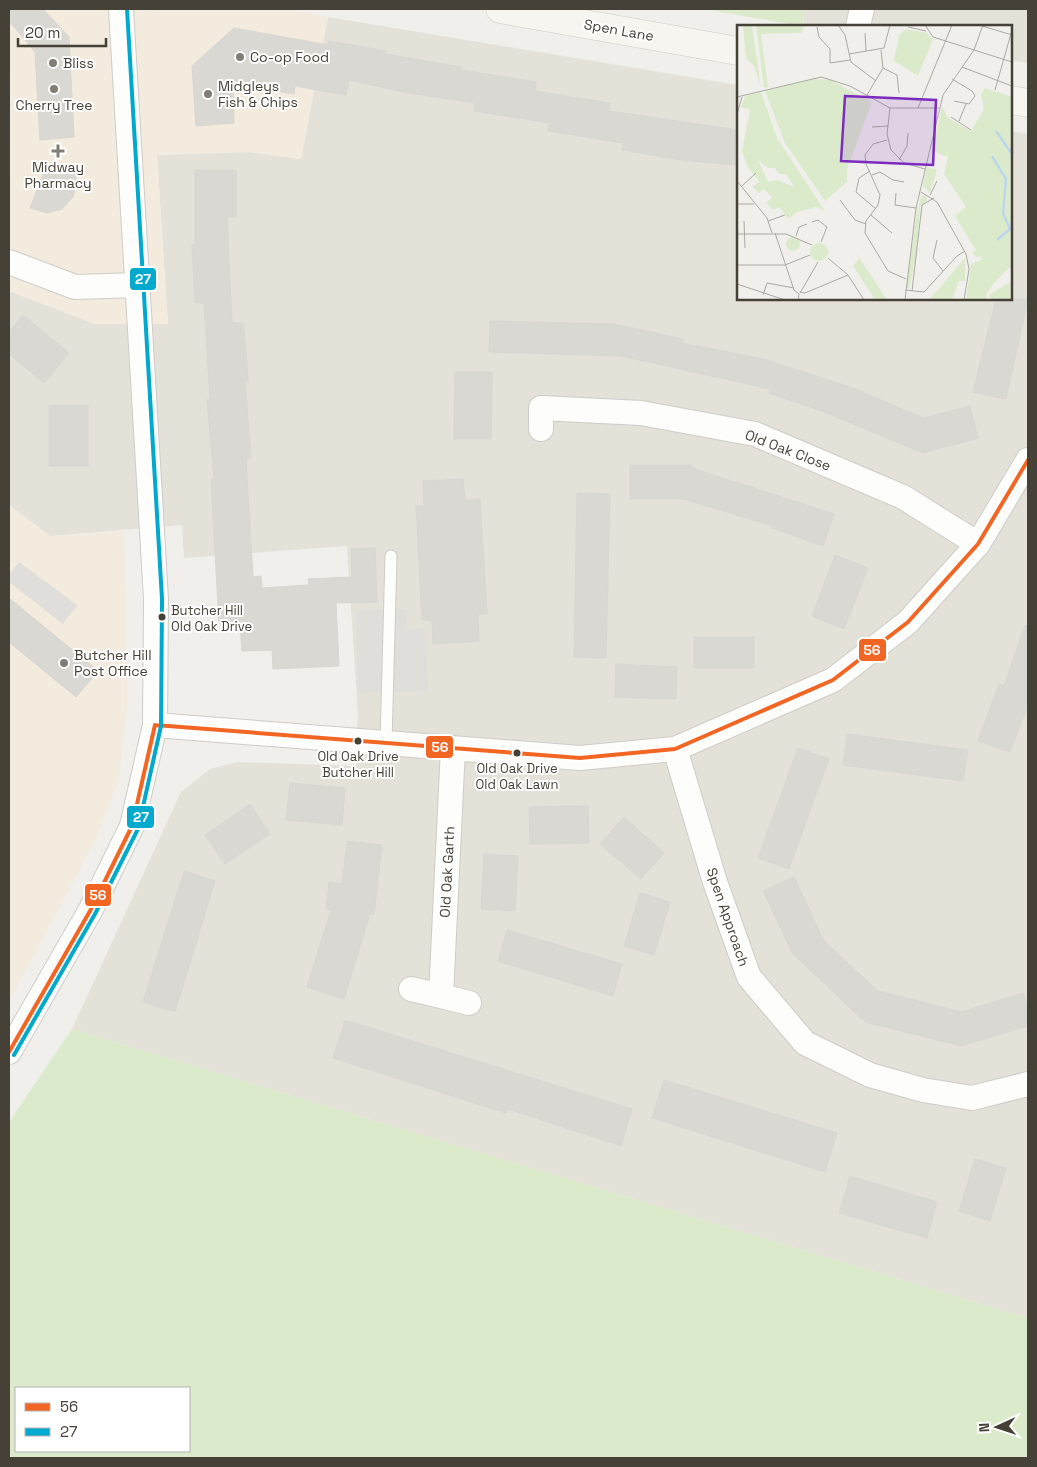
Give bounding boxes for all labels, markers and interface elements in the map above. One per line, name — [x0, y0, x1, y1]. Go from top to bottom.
scale bar — [18, 15, 105, 47]
street label: Spen Lane — [583, 15, 655, 45]
text: 20 m — [25, 23, 60, 42]
inset map — [737, 25, 1012, 300]
place label: Co-op Food — [250, 48, 329, 66]
marker: Co-op Food — [234, 51, 246, 63]
place label: Bliss — [63, 54, 94, 72]
marker: Bliss — [47, 57, 59, 69]
place label: Midgleys Fish & Chips — [218, 77, 298, 111]
marker: Cherry Tree — [48, 83, 60, 95]
marker: Midgleys Fish & Chips — [202, 88, 214, 100]
place label: Cherry Tree — [16, 96, 93, 114]
marker: Midway Pharmacy — [52, 145, 64, 157]
place label: Midway Pharmacy — [24, 158, 92, 192]
line badge: 27 — [129, 267, 157, 291]
text: 27 — [135, 270, 151, 288]
street label: Old Oak Close — [742, 425, 834, 475]
place label: Butcher Hill Old Oak Drive — [171, 602, 252, 635]
marker: Butcher Hill Old Oak Drive — [157, 612, 167, 622]
line badge: 56 — [858, 638, 887, 662]
text: 56 — [863, 641, 881, 659]
place label: Butcher Hill Post Office — [74, 646, 152, 680]
marker: Butcher Hill Post Office — [58, 657, 70, 669]
line badge: 56 — [425, 735, 454, 759]
marker: Old Oak Drive Butcher Hill — [353, 736, 363, 746]
text: 56 — [431, 738, 449, 756]
place label: Old Oak Drive Butcher Hill — [317, 748, 399, 781]
marker: Old Oak Drive Old Oak Lawn — [512, 748, 522, 758]
place label: Old Oak Drive Old Oak Lawn — [476, 760, 558, 793]
line badge: 27 — [126, 805, 155, 829]
text: 27 — [133, 808, 149, 826]
street label: Old Oak Garth — [436, 826, 458, 918]
street label: Spen Approach — [703, 865, 753, 969]
line badge: 56 — [84, 883, 112, 907]
text: 56 — [89, 886, 107, 904]
legend — [15, 1387, 190, 1452]
text: 56 — [60, 1397, 78, 1416]
north arrow — [972, 1402, 1022, 1452]
text: 27 — [60, 1422, 77, 1441]
text: N — [975, 1423, 993, 1433]

